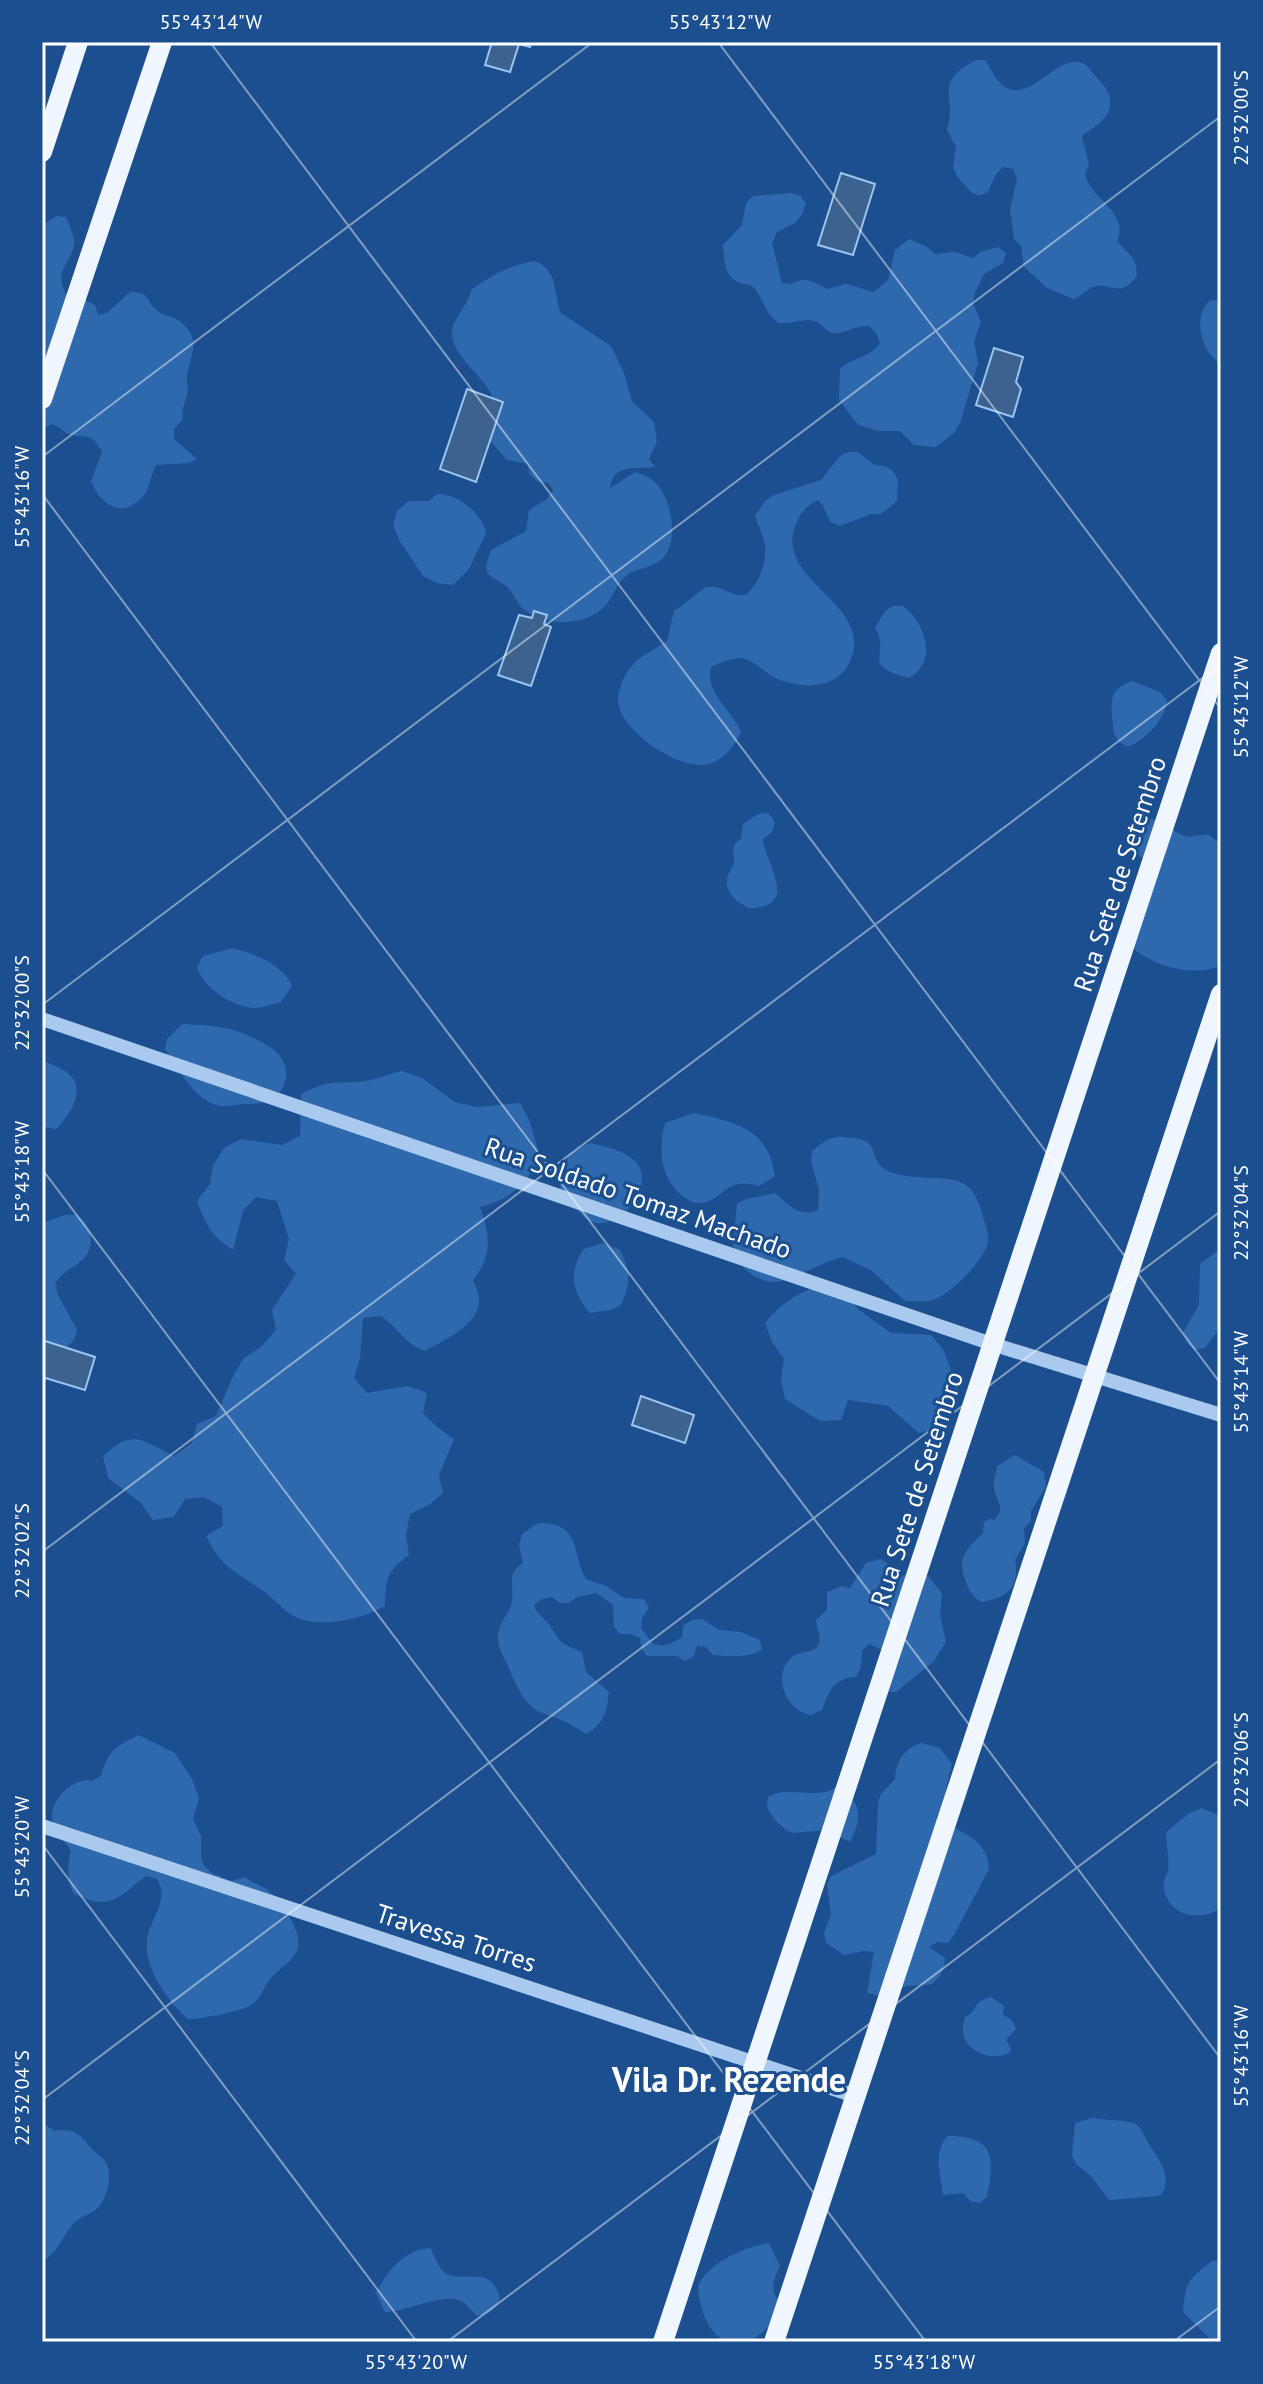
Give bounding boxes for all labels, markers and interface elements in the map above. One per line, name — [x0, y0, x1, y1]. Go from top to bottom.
text: 55°43'14"W — [160, 9, 263, 35]
text: 55°43'12"W — [669, 9, 772, 35]
text: 22°32'00"S — [1228, 70, 1254, 166]
text: 55°43'16"W — [9, 445, 35, 548]
text: 55°43'12"W — [1228, 655, 1254, 758]
street label: Rua Sete de Setembro — [1066, 752, 1173, 996]
text: 22°32'00"S — [9, 955, 35, 1051]
text: 55°43'18"W — [9, 1120, 35, 1223]
street label: Rua Soldado Tomaz Machado — [480, 1129, 796, 1266]
text: 22°32'04"S — [1228, 1165, 1254, 1261]
text: 55°43'14"W — [1228, 1330, 1254, 1433]
street label: Rua Sete de Setembro — [863, 1367, 970, 1611]
text: 22°32'02"S — [9, 1503, 35, 1599]
text: 22°32'06"S — [1228, 1712, 1254, 1808]
text: 55°43'20"W — [9, 1795, 35, 1898]
street label: Travessa Torres — [372, 1896, 541, 1979]
text: 55°43'16"W — [1228, 2004, 1254, 2107]
text: 22°32'04"S — [9, 2050, 35, 2146]
district label: Vila Dr. Rezende — [611, 2057, 846, 2101]
text: 55°43'20"W — [365, 2349, 468, 2375]
text: 55°43'18"W — [873, 2349, 976, 2375]

